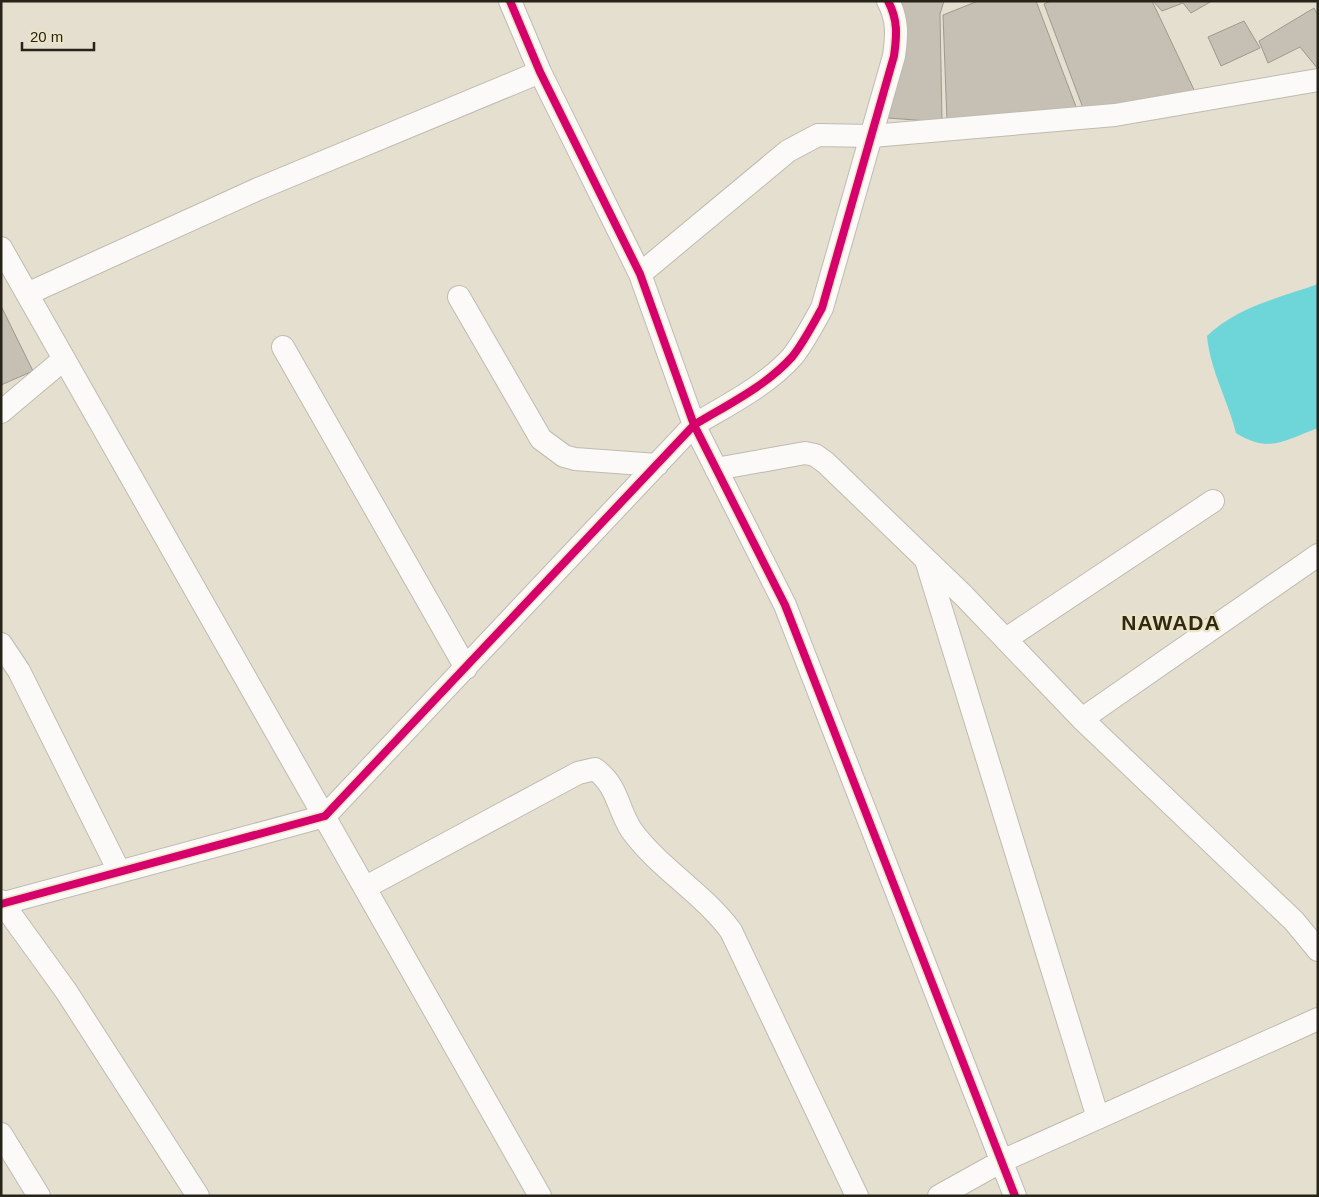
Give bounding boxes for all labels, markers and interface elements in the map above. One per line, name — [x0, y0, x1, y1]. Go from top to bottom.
scale bar — [22, 20, 95, 52]
text: 20 m — [30, 28, 63, 45]
district label: NAWADA — [1121, 611, 1221, 634]

